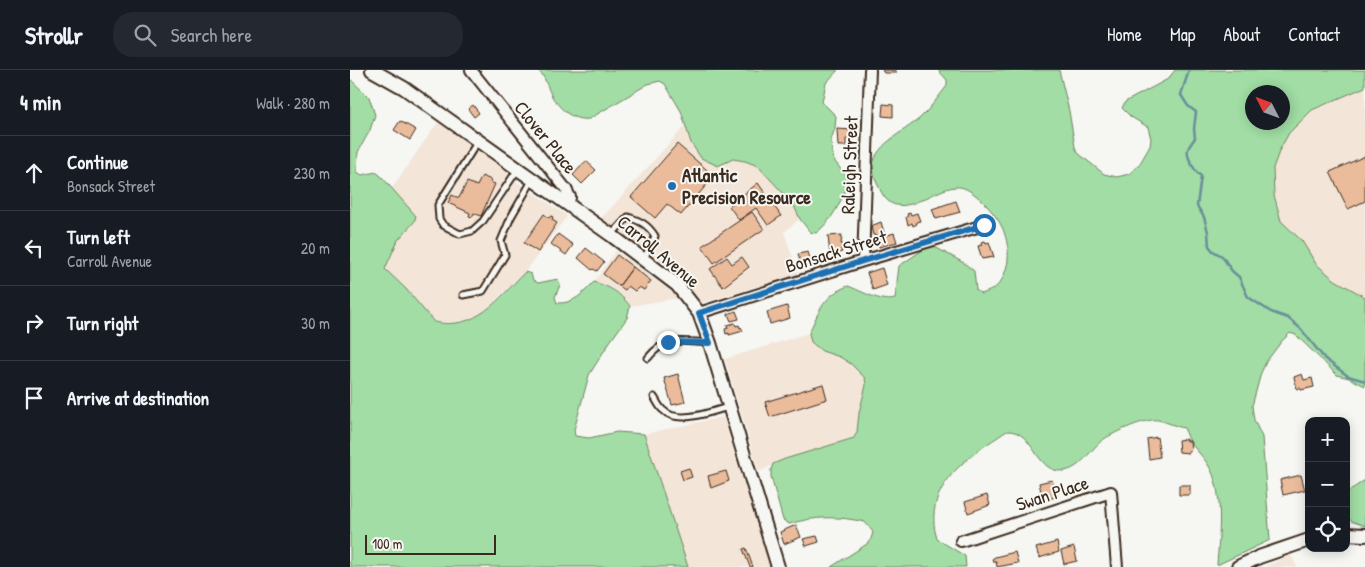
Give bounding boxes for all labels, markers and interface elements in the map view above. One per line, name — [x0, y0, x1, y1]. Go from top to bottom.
search box — [113, 12, 463, 57]
text: Strollr — [25, 19, 83, 51]
icon: search — [131, 21, 159, 49]
text: Search here — [171, 22, 252, 48]
text: Home — [1107, 22, 1142, 47]
text: Map — [1170, 22, 1195, 47]
text: About — [1223, 22, 1260, 47]
text: Contact — [1288, 22, 1340, 47]
north arrow — [1245, 85, 1290, 130]
text: 4 min — [20, 88, 61, 117]
text: Walk · 280 m — [256, 92, 330, 114]
street label: Clover Place — [509, 95, 584, 179]
street label: Raleigh Street — [834, 115, 864, 214]
text: Continue — [67, 149, 128, 175]
icon: ahead — [20, 159, 48, 187]
text: 230 m — [294, 162, 330, 184]
place label: Atlantic Precision Resource — [682, 162, 811, 210]
text: Bonsack Street — [67, 175, 155, 197]
marker: Atlantic Precision Resource — [666, 180, 678, 192]
street label: Carroll Avenue — [612, 209, 706, 294]
route start — [973, 214, 996, 237]
street label: Bonsack Street — [782, 223, 890, 279]
text: Turn left — [67, 224, 130, 250]
icon: left — [20, 234, 48, 262]
text: 20 m — [301, 237, 330, 259]
text: Carroll Avenue — [67, 250, 152, 272]
icon: right — [20, 309, 48, 337]
text: Turn right — [67, 310, 138, 336]
text: 30 m — [301, 312, 330, 334]
route end — [657, 331, 680, 354]
icon: arrive — [20, 384, 48, 412]
text: Arrive at destination — [67, 385, 209, 411]
map controls — [1305, 417, 1350, 552]
button: + — [1305, 417, 1350, 462]
button: − — [1305, 462, 1350, 507]
street label: Swan Place — [1013, 469, 1092, 517]
button: locate — [1305, 507, 1350, 552]
scale bar — [365, 532, 496, 555]
text: 100 m — [372, 534, 402, 553]

